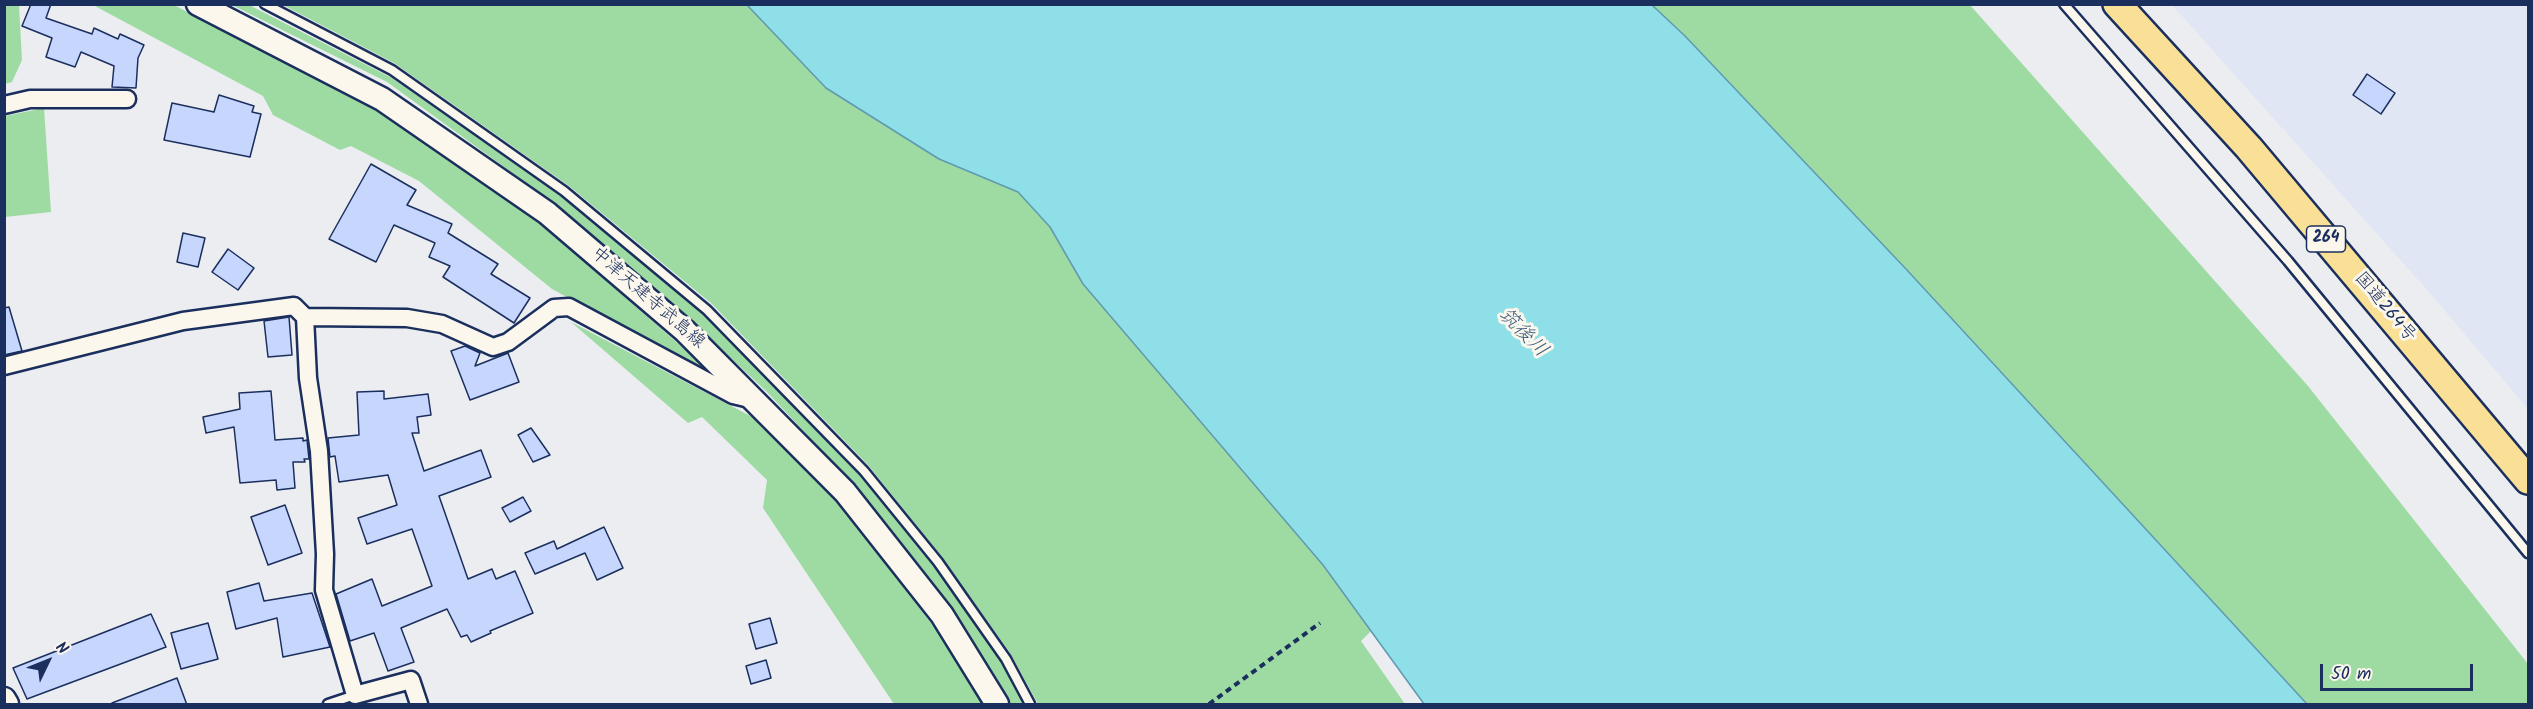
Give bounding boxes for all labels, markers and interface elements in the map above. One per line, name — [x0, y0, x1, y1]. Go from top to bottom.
road number: 264 — [2306, 226, 2346, 252]
street label: 中津天建寺武島線 — [586, 244, 708, 354]
street label: 国道264号 — [2349, 269, 2419, 347]
water label: 筑後川 — [1492, 304, 1552, 364]
north arrow — [18, 631, 78, 691]
text: N — [49, 636, 74, 661]
scale bar — [2323, 652, 2476, 690]
text: 50 m — [2331, 660, 2371, 689]

